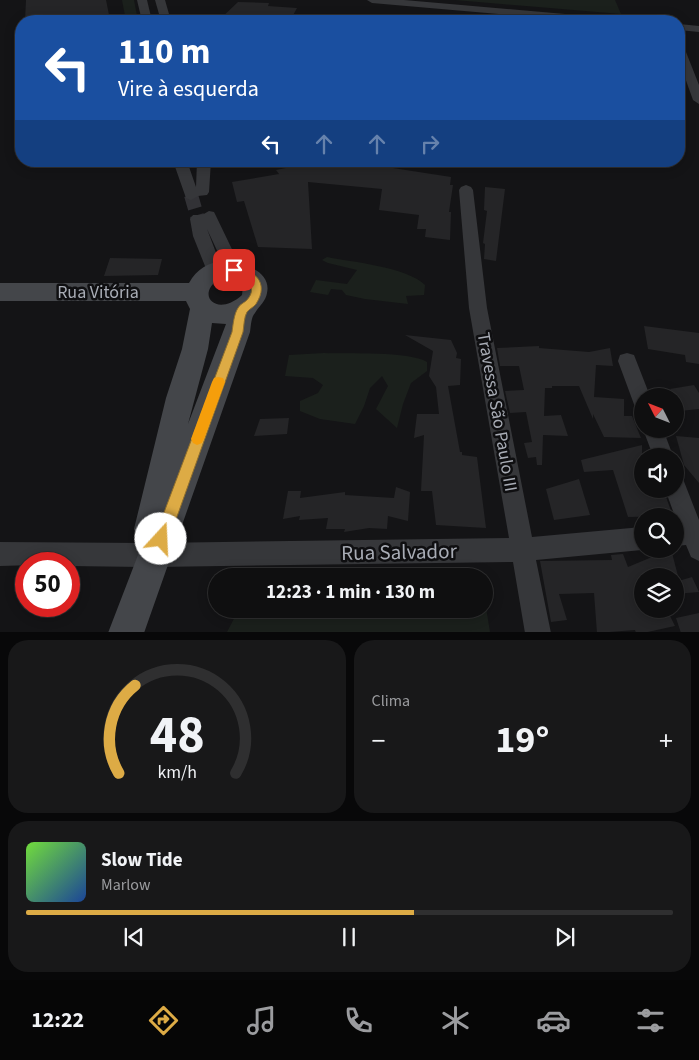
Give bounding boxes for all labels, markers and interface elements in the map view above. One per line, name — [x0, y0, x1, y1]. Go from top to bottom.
text: 110 m — [118, 27, 210, 77]
icon: left — [35, 35, 100, 100]
text: Vire à esquerda — [118, 73, 259, 105]
icon: left — [257, 130, 285, 158]
icon: ahead — [310, 130, 338, 158]
icon: ahead — [363, 130, 391, 158]
icon: right — [416, 130, 444, 158]
pin — [213, 249, 255, 291]
icon: arrive — [220, 256, 248, 284]
street label: Rua Vitória — [57, 280, 139, 305]
street label: Travessa São Paulo III — [471, 330, 523, 494]
north arrow — [634, 388, 684, 438]
map controls — [634, 388, 684, 618]
button: sound — [634, 448, 684, 498]
button: search — [634, 508, 684, 558]
position arrow — [134, 512, 186, 564]
street label: Rua Salvador — [341, 536, 458, 568]
speed limit sign: 50 — [15, 552, 80, 617]
button: layers — [634, 568, 684, 618]
text: 12:23 · 1 min · 130 m — [266, 579, 435, 606]
text: Clima — [372, 690, 410, 712]
text: 48 — [149, 699, 204, 773]
text: 19° — [495, 713, 549, 767]
text: − — [372, 721, 385, 761]
text: + — [659, 721, 673, 761]
text: km/h — [157, 760, 197, 785]
text: Slow Tide — [101, 847, 182, 874]
text: Marlow — [101, 874, 150, 896]
icon: previous — [120, 923, 148, 951]
icon: pause — [335, 923, 363, 951]
icon: next — [551, 923, 579, 951]
icon: directions — [146, 1003, 181, 1038]
icon: music — [244, 1003, 279, 1038]
icon: phone — [341, 1003, 376, 1038]
icon: climate — [438, 1003, 473, 1038]
icon: car — [536, 1003, 571, 1038]
icon: filters — [633, 1003, 668, 1038]
text: 12:22 — [31, 1004, 84, 1036]

